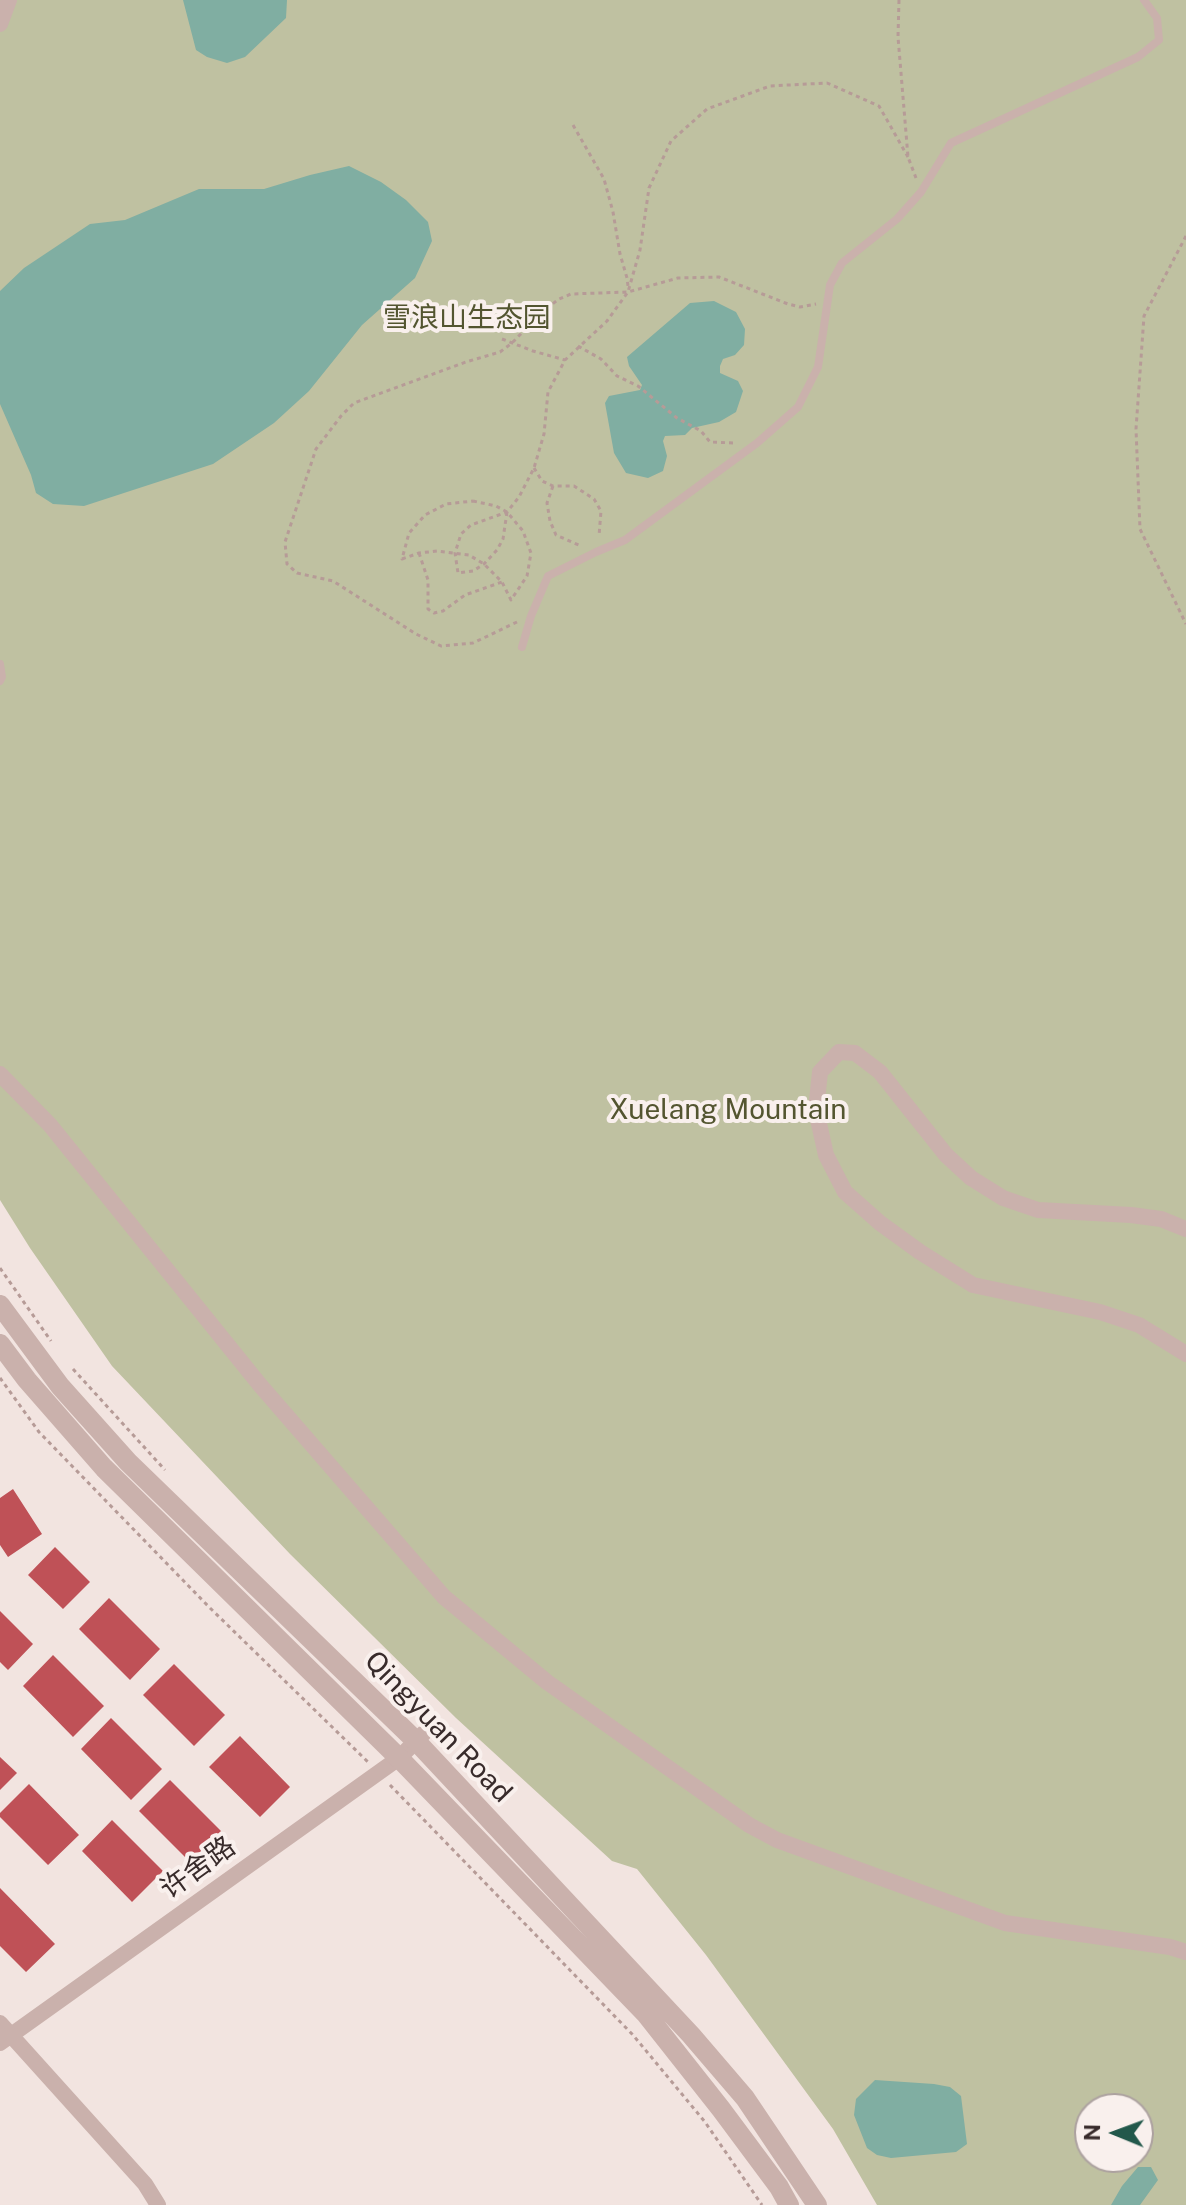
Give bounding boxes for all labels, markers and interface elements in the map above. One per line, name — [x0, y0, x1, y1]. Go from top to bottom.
park label: 雪浪山生态园 — [383, 301, 551, 335]
park label: Xuelang Mountain — [610, 1093, 846, 1127]
street label: Qingyuan Road — [357, 1644, 519, 1810]
street label: 许舍路 — [154, 1830, 242, 1906]
north arrow — [1074, 2093, 1154, 2173]
text: N — [1079, 2124, 1105, 2141]

